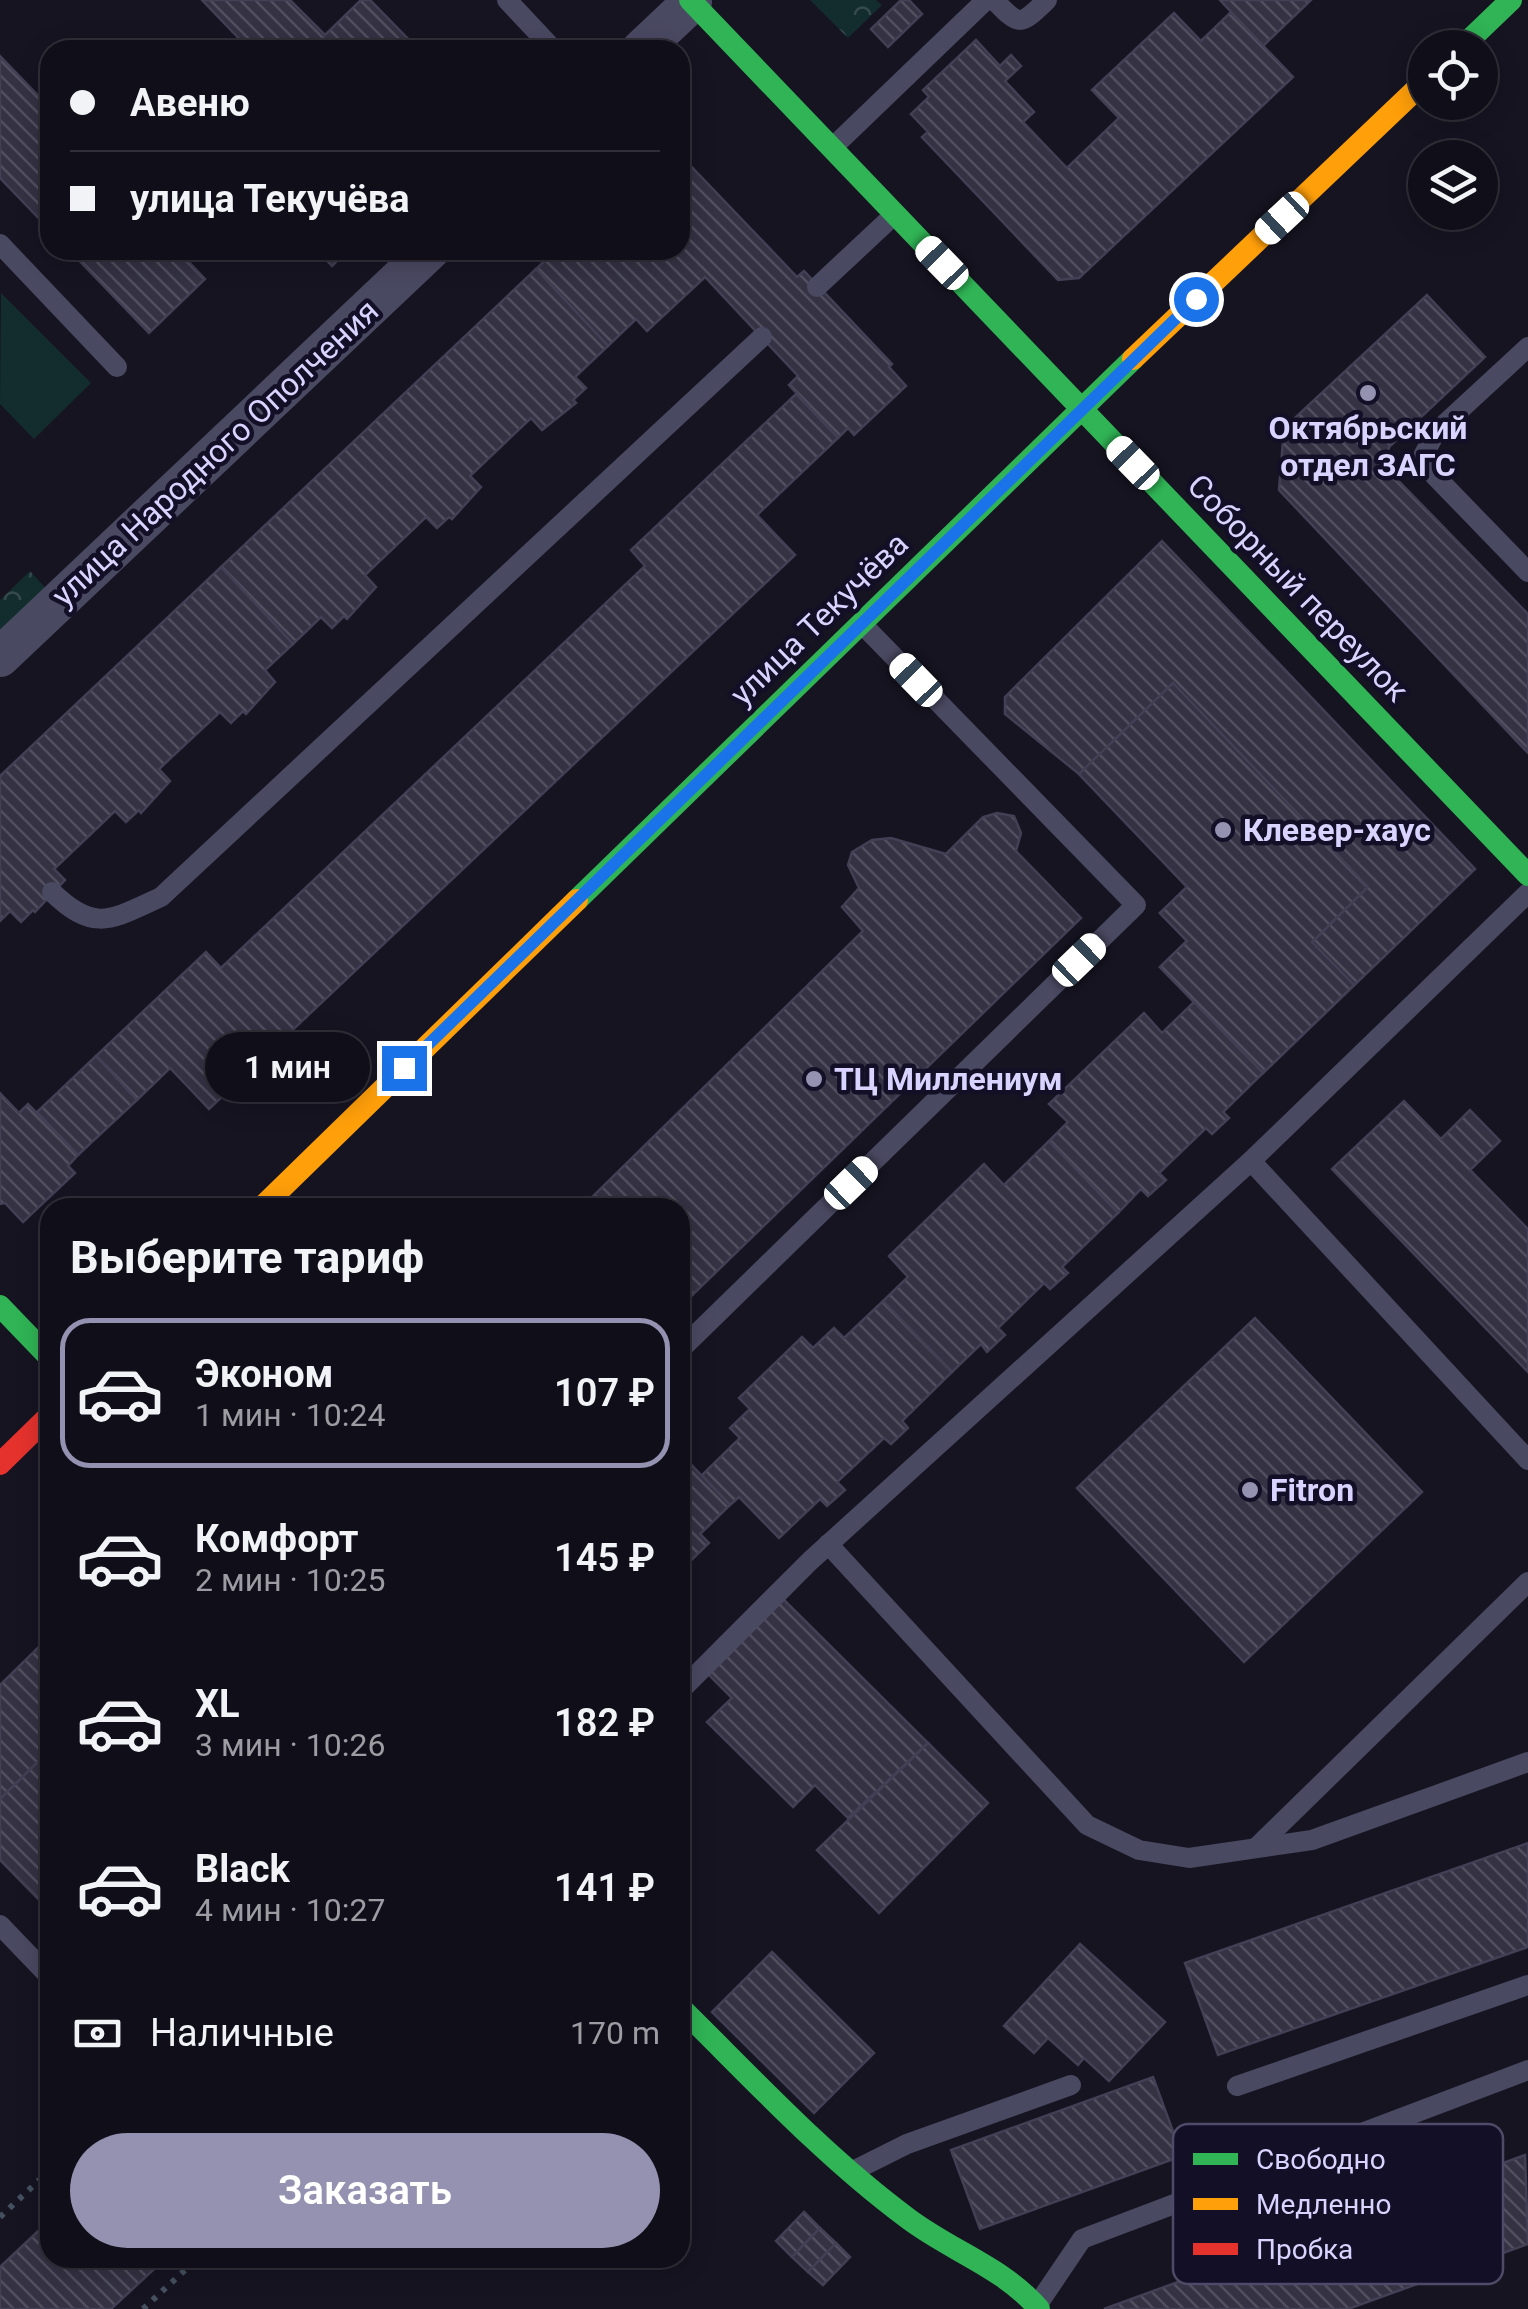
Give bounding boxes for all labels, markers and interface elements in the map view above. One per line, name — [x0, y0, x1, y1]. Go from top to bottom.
map controls — [1408, 30, 1498, 230]
button: locate — [1408, 30, 1498, 120]
text: Авеню — [130, 81, 250, 125]
button: layers — [1408, 140, 1498, 230]
text: улица Текучёва — [130, 177, 410, 221]
car — [1250, 187, 1314, 249]
car — [910, 231, 974, 295]
route start — [1174, 277, 1219, 322]
street label: улица Народного Ополчения — [44, 292, 386, 614]
marker: Октябрьский отдел ЗАГС — [1357, 382, 1379, 404]
place label: Октябрьский отдел ЗАГС — [1269, 409, 1467, 484]
car — [1101, 431, 1165, 495]
street label: Соборный переулок — [1180, 466, 1416, 710]
street label: улица Текучёва — [722, 525, 916, 713]
car — [884, 648, 948, 712]
place label: Клевер-хаус — [1243, 811, 1431, 849]
marker: Клевер-хаус — [1212, 819, 1234, 841]
car — [1047, 928, 1111, 992]
callout: 1 мин — [204, 1033, 369, 1103]
route end — [382, 1046, 427, 1091]
text: 1 мин — [244, 1048, 331, 1086]
place label: ТЦ Миллениум — [834, 1060, 1062, 1098]
marker: ТЦ Миллениум — [803, 1068, 825, 1090]
car — [819, 1151, 883, 1215]
text: Выберите тариф — [70, 1231, 424, 1284]
icon: car — [75, 1348, 165, 1438]
text: Эконом — [195, 1352, 333, 1396]
text: 107 ₽ — [554, 1371, 655, 1415]
text: 1 мин · 10:24 — [195, 1396, 386, 1434]
place label: Fitron — [1270, 1471, 1354, 1509]
marker: Fitron — [1239, 1479, 1261, 1501]
icon: car — [75, 1513, 165, 1603]
text: Комфорт — [195, 1517, 358, 1561]
text: 145 ₽ — [554, 1536, 655, 1580]
text: 2 мин · 10:25 — [195, 1561, 386, 1599]
icon: car — [75, 1678, 165, 1768]
text: XL — [195, 1682, 240, 1726]
text: 182 ₽ — [554, 1701, 655, 1745]
text: 3 мин · 10:26 — [195, 1726, 386, 1764]
icon: car — [75, 1843, 165, 1933]
text: Black — [195, 1847, 290, 1891]
text: 141 ₽ — [554, 1866, 655, 1910]
text: 4 мин · 10:27 — [195, 1891, 386, 1929]
icon: cash — [70, 2006, 125, 2061]
text: Наличные — [150, 2011, 334, 2055]
text: 170 m — [570, 2014, 660, 2052]
legend — [1173, 2124, 1503, 2284]
button: Заказать — [70, 2133, 660, 2248]
text: Свободно — [1256, 2143, 1386, 2176]
text: Медленно — [1256, 2188, 1392, 2221]
text: Пробка — [1256, 2233, 1353, 2266]

